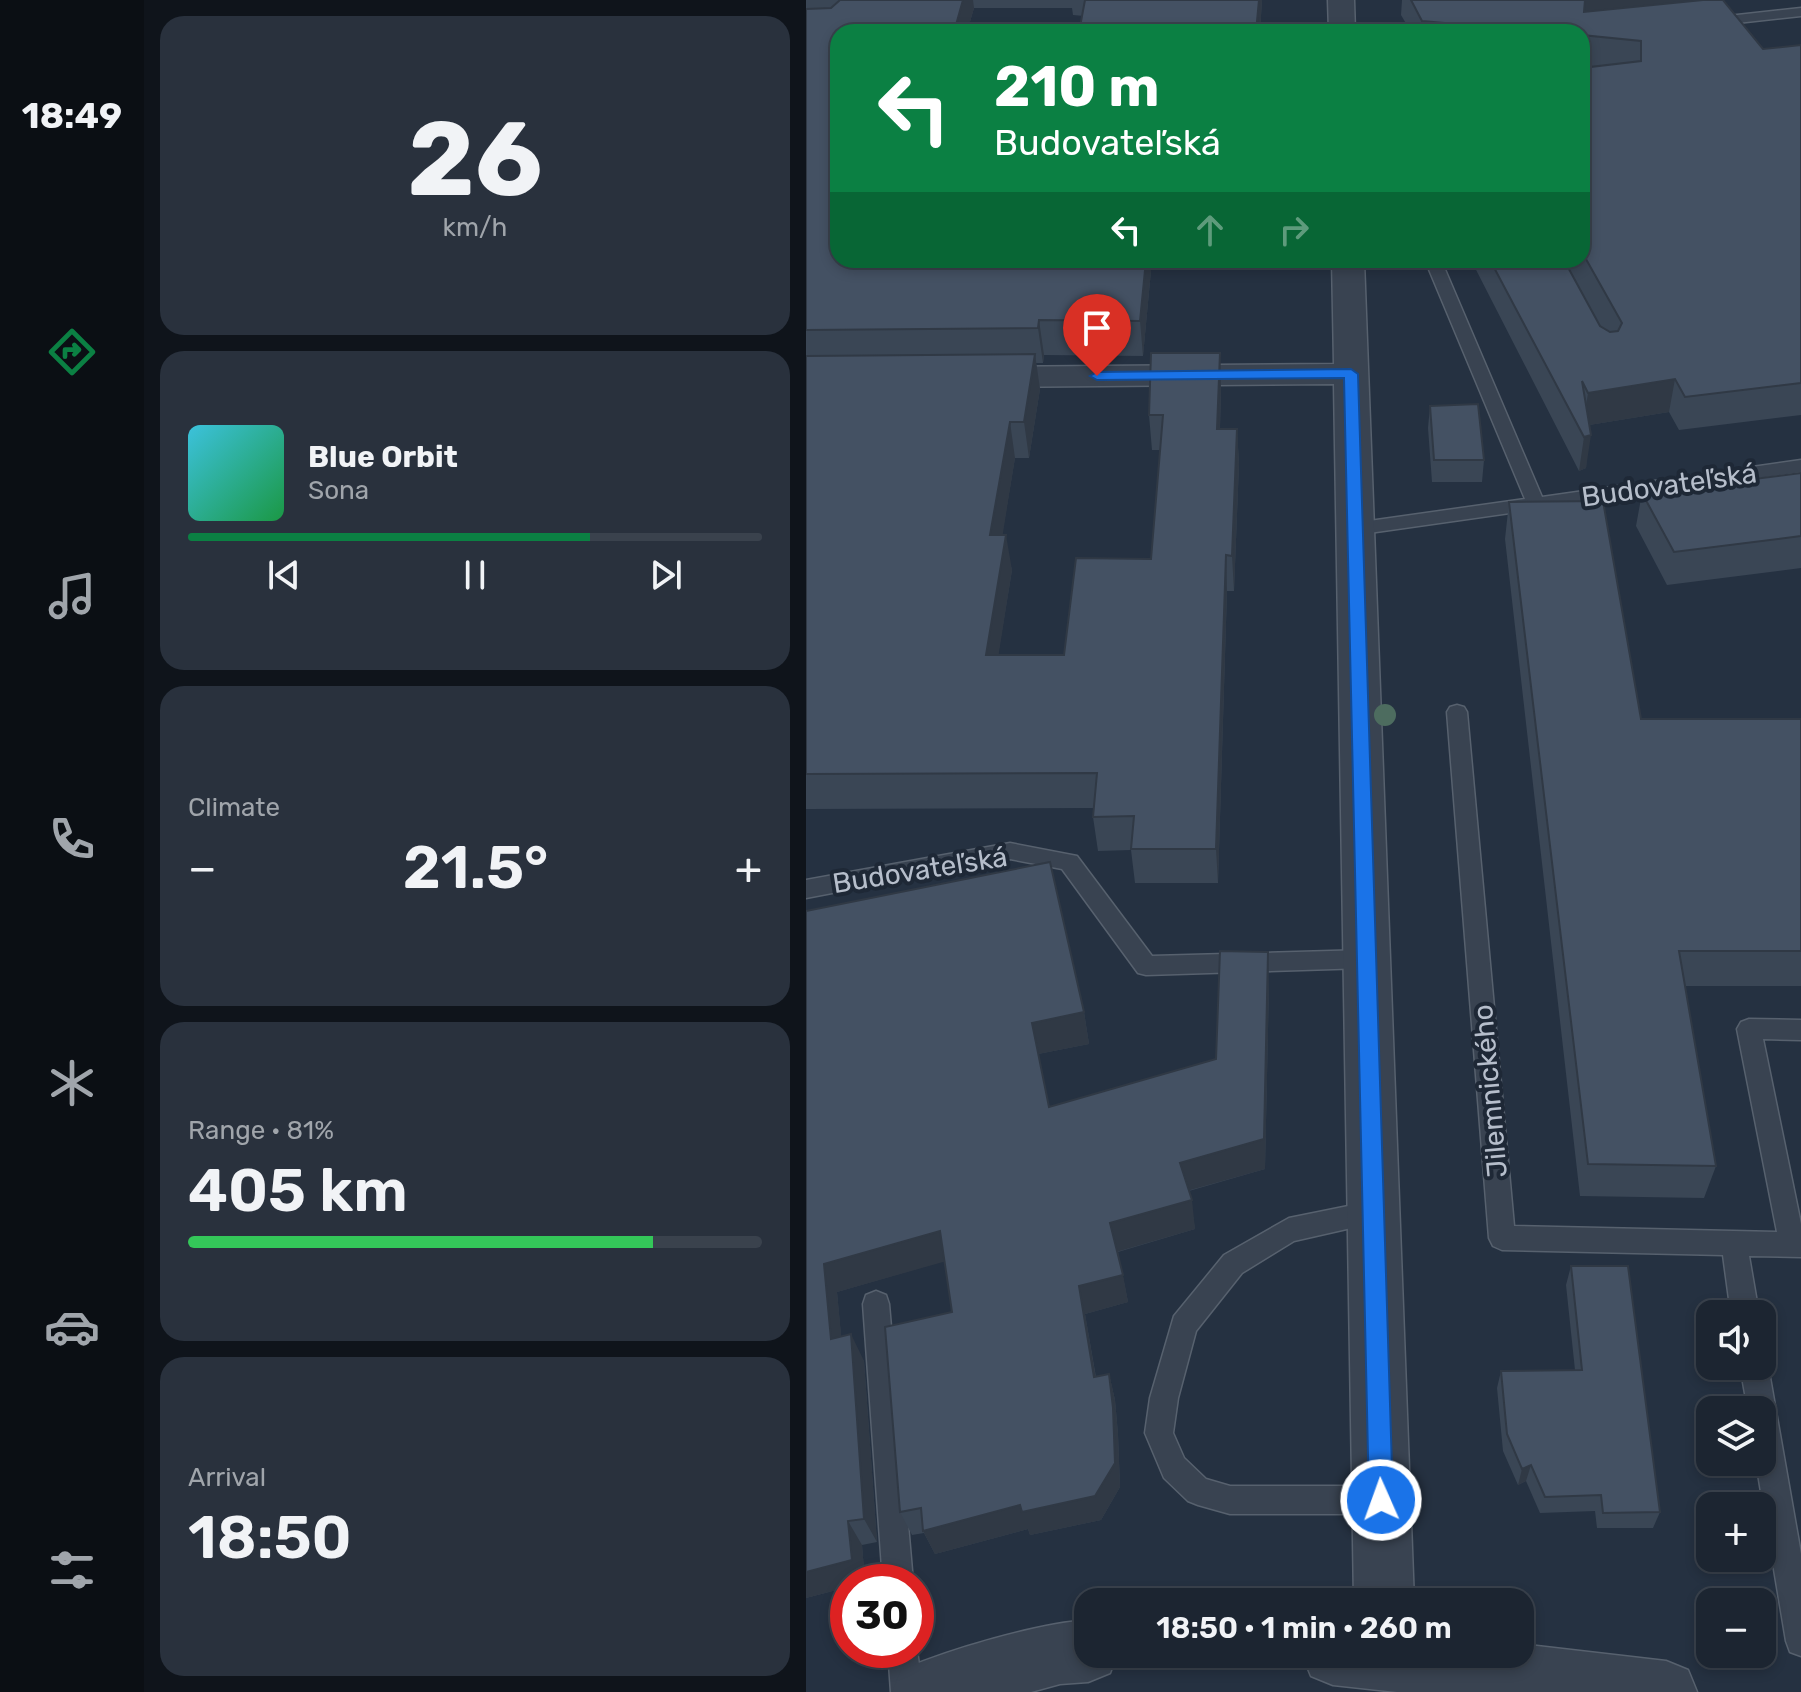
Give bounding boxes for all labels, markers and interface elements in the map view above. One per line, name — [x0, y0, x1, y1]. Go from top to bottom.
text: 210 m — [994, 54, 1160, 120]
icon: left — [862, 56, 966, 160]
text: 18:49 — [22, 94, 122, 137]
text: 26 — [407, 98, 543, 221]
text: Budovateľská — [994, 121, 1221, 164]
icon: left — [1104, 208, 1148, 252]
icon: ahead — [1188, 208, 1232, 252]
icon: right — [1272, 208, 1316, 252]
text: km/h — [443, 212, 507, 243]
pin — [1063, 294, 1131, 376]
icon: arrive — [1075, 306, 1119, 350]
icon: directions — [44, 324, 100, 380]
text: Blue Orbit — [308, 439, 458, 475]
street label: Budovateľská — [1579, 456, 1759, 514]
text: Sona — [308, 475, 369, 506]
icon: previous — [262, 553, 306, 597]
icon: pause — [453, 553, 497, 597]
icon: next — [644, 553, 688, 597]
icon: music — [44, 568, 100, 624]
text: Climate — [188, 792, 280, 823]
icon: phone — [44, 811, 100, 867]
text: 21.5° — [403, 832, 548, 903]
street label: Budovateľská — [830, 840, 1010, 900]
text: − — [188, 842, 217, 894]
text: + — [735, 842, 762, 894]
street label: Jilemnického — [1466, 1003, 1514, 1179]
icon: climate — [44, 1055, 100, 1111]
text: Range · 81% — [188, 1115, 334, 1146]
text: 405 km — [188, 1155, 408, 1226]
icon: car — [44, 1299, 100, 1355]
map controls — [1696, 1300, 1776, 1668]
button: sound — [1696, 1300, 1776, 1380]
button: layers — [1696, 1396, 1776, 1476]
position arrow — [1339, 1458, 1423, 1542]
text: Arrival — [188, 1462, 266, 1493]
button: + — [1696, 1492, 1776, 1572]
text: 18:50 — [188, 1502, 352, 1573]
icon: filters — [44, 1542, 100, 1598]
speed limit sign: 30 — [830, 1564, 934, 1668]
button: − — [1696, 1588, 1776, 1668]
text: 18:50 · 1 min · 260 m — [1156, 1610, 1452, 1646]

